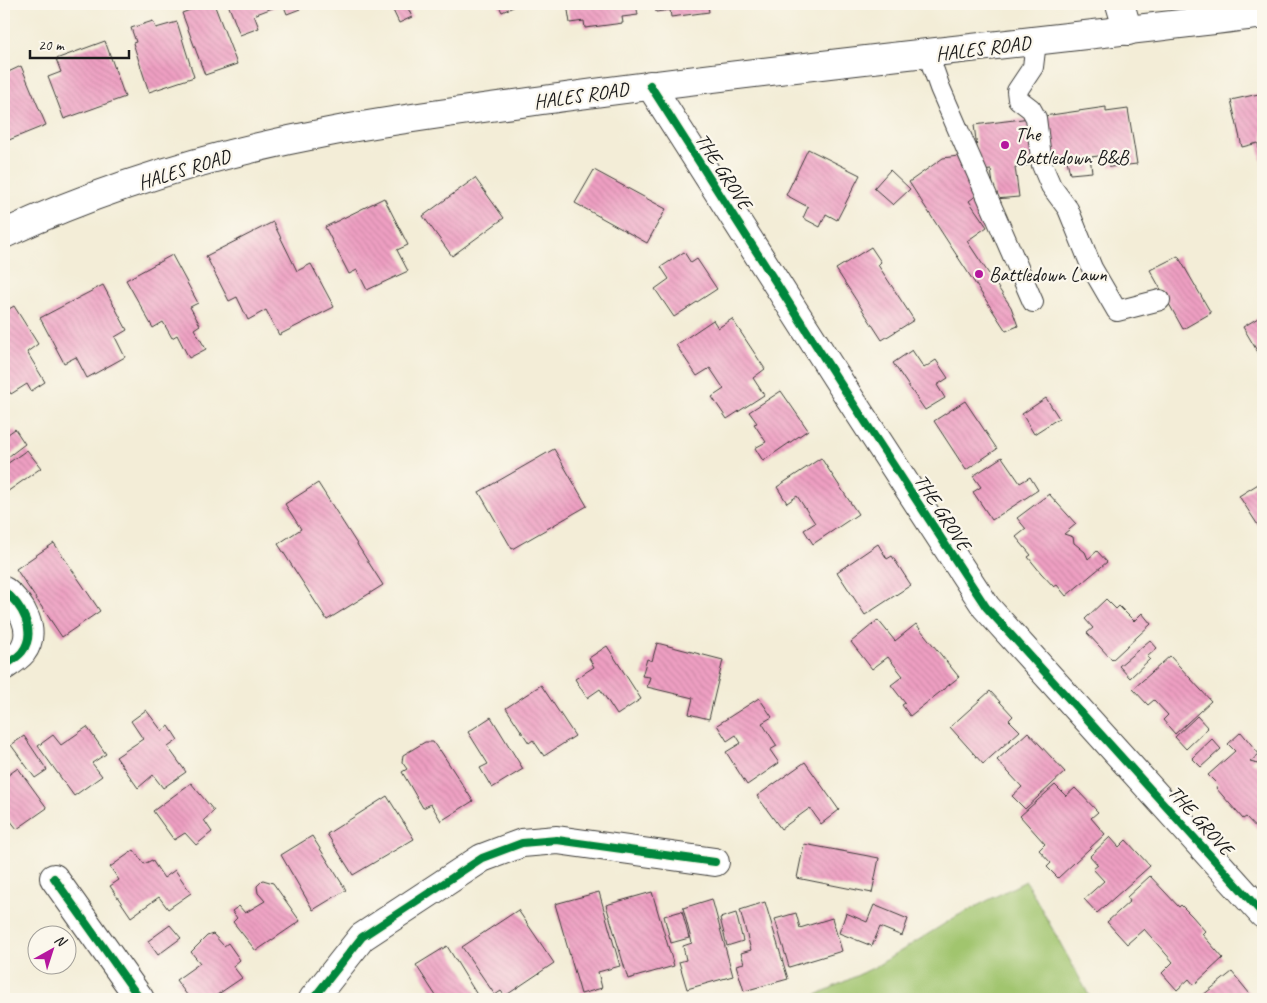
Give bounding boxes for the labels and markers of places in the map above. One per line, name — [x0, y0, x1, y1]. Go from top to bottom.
place label: The Battledown B&B — [1015, 122, 1130, 170]
marker: The Battledown B&B — [999, 139, 1011, 151]
place label: Battledown Lawn — [989, 262, 1108, 287]
marker: Battledown Lawn — [973, 268, 985, 280]

